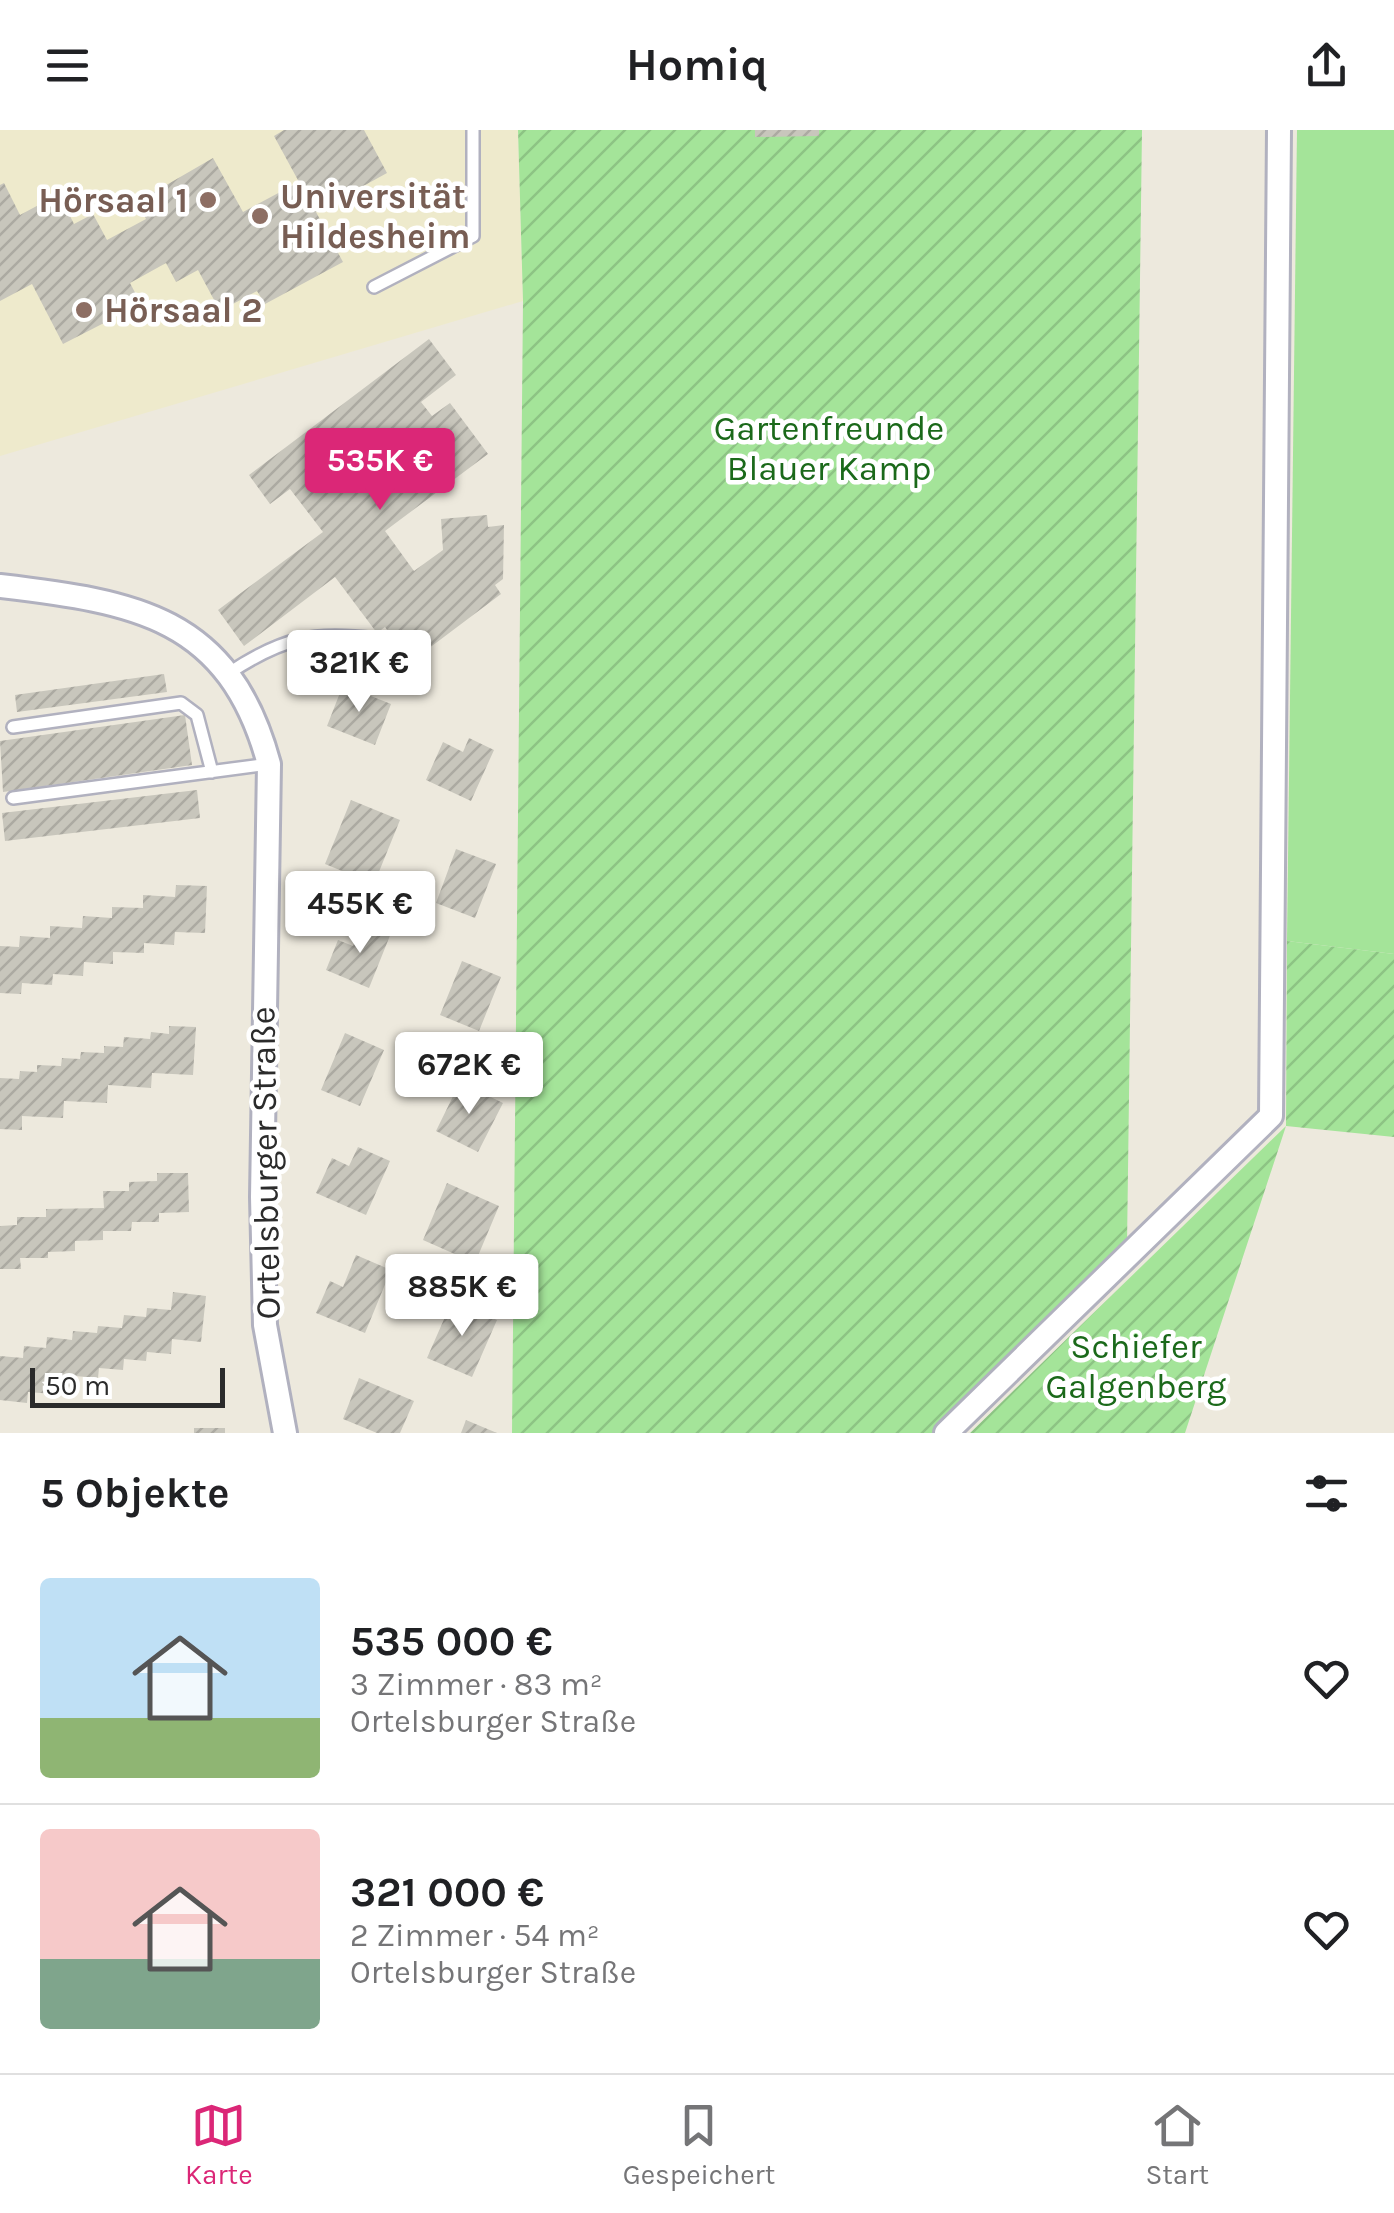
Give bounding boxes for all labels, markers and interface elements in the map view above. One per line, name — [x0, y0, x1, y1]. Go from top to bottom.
icon: menu — [40, 38, 95, 93]
icon: share — [1299, 38, 1354, 93]
text: Homiq — [626, 39, 768, 91]
place label: Universität Hildesheim — [280, 176, 470, 257]
place label: Hörsaal 1 — [38, 180, 188, 221]
marker: Hörsaal 1 — [197, 189, 219, 211]
marker: Universität Hildesheim — [249, 205, 271, 227]
place label: Hörsaal 2 — [104, 290, 262, 331]
marker: Hörsaal 2 — [73, 299, 95, 321]
park label: Gartenfreunde Blauer Kamp — [714, 408, 944, 489]
pin: 535K € — [299, 428, 461, 513]
text: 535K € — [327, 442, 433, 479]
pin: 321K € — [278, 630, 440, 715]
text: 321K € — [309, 644, 409, 681]
pin: 455K € — [279, 871, 441, 956]
text: 455K € — [307, 885, 413, 922]
street label: Ortelsburger Straße — [242, 1006, 289, 1320]
pin: 672K € — [388, 1032, 550, 1117]
text: 672K € — [417, 1046, 521, 1083]
pin: 885K € — [381, 1254, 543, 1339]
text: 885K € — [407, 1268, 517, 1305]
park label: Schiefer Galgenberg — [1045, 1326, 1227, 1407]
scale bar — [30, 1363, 225, 1408]
text: 50 m — [45, 1369, 110, 1402]
icon: filters — [1299, 1466, 1354, 1521]
text: 5 Objekte — [40, 1468, 230, 1518]
text: 535 000 € — [350, 1616, 553, 1666]
icon: home — [120, 1618, 240, 1738]
icon: heart — [1299, 1651, 1354, 1706]
text: 3 Zimmer · 83 m² — [350, 1666, 603, 1703]
text: Ortelsburger Straße — [350, 1703, 636, 1740]
text: 321 000 € — [350, 1867, 544, 1917]
icon: home — [120, 1869, 240, 1989]
icon: heart — [1299, 1902, 1354, 1957]
text: 2 Zimmer · 54 m² — [350, 1917, 600, 1954]
text: Ortelsburger Straße — [350, 1954, 636, 1991]
tab: Karte — [185, 2098, 253, 2191]
tab: Gespeichert — [623, 2098, 775, 2191]
tab: Start — [1145, 2098, 1209, 2191]

